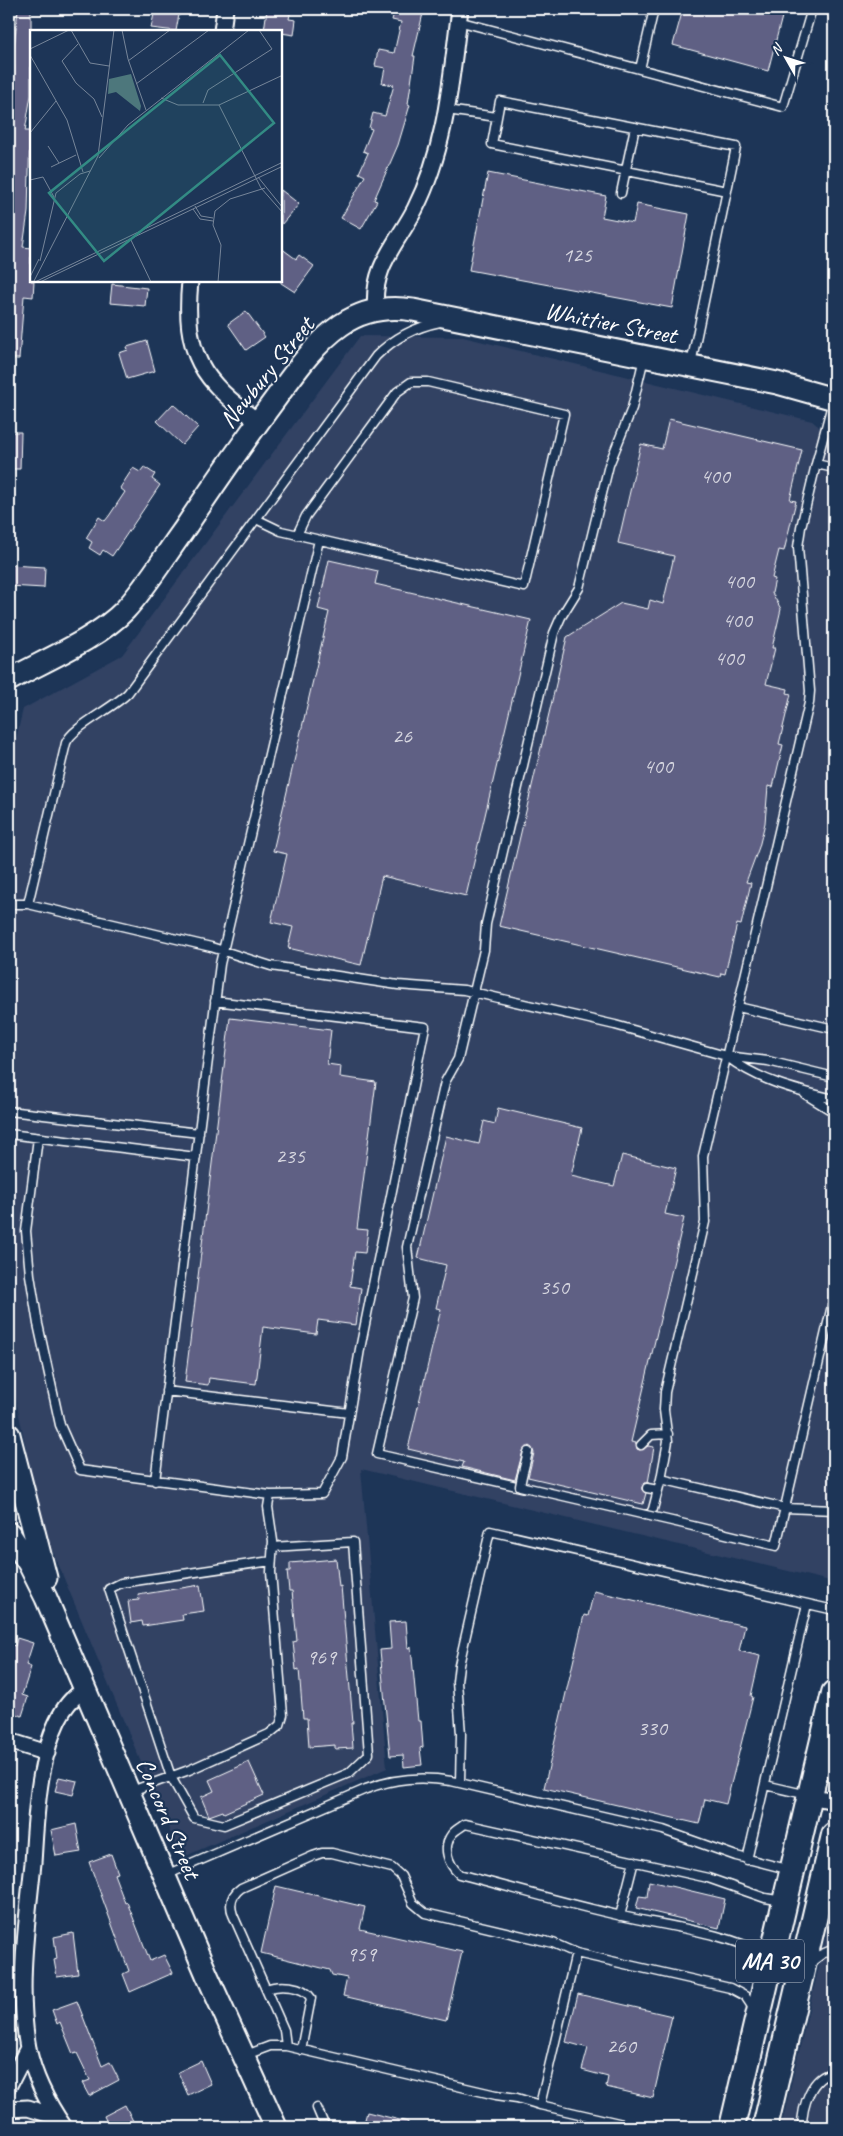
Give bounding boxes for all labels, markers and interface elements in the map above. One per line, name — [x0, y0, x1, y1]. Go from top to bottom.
inset map — [30, 30, 282, 282]
north arrow — [760, 32, 810, 82]
text: N — [767, 40, 787, 59]
house number: 125 — [562, 241, 593, 269]
street label: Whittier Street — [542, 295, 682, 352]
street label: Newbury Street — [212, 308, 323, 435]
house number: 400 — [700, 462, 732, 490]
house number: 400 — [724, 567, 756, 595]
house number: 400 — [722, 606, 754, 634]
house number: 400 — [714, 644, 746, 672]
house number: 26 — [392, 722, 413, 750]
house number: 400 — [643, 752, 675, 780]
house number: 235 — [275, 1142, 306, 1170]
house number: 350 — [539, 1273, 571, 1301]
house number: 969 — [306, 1643, 338, 1671]
house number: 330 — [637, 1714, 669, 1742]
street label: Concord Street — [128, 1753, 209, 1886]
house number: 959 — [346, 1940, 378, 1968]
road number: MA 30 — [736, 1940, 804, 1982]
house number: 260 — [606, 2032, 638, 2060]

